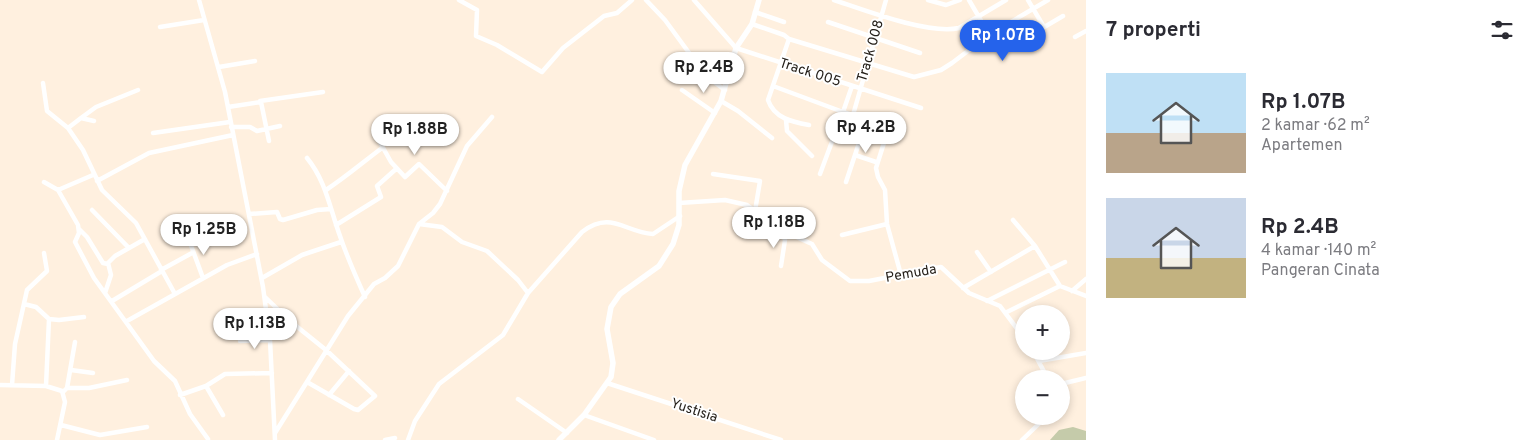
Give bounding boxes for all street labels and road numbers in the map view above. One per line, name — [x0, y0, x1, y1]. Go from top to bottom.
street label: Track 008 — [854, 18, 888, 84]
street label: Track 005 — [777, 55, 843, 91]
street label: Pemuda — [884, 261, 938, 287]
street label: Yustisia — [668, 395, 720, 427]

